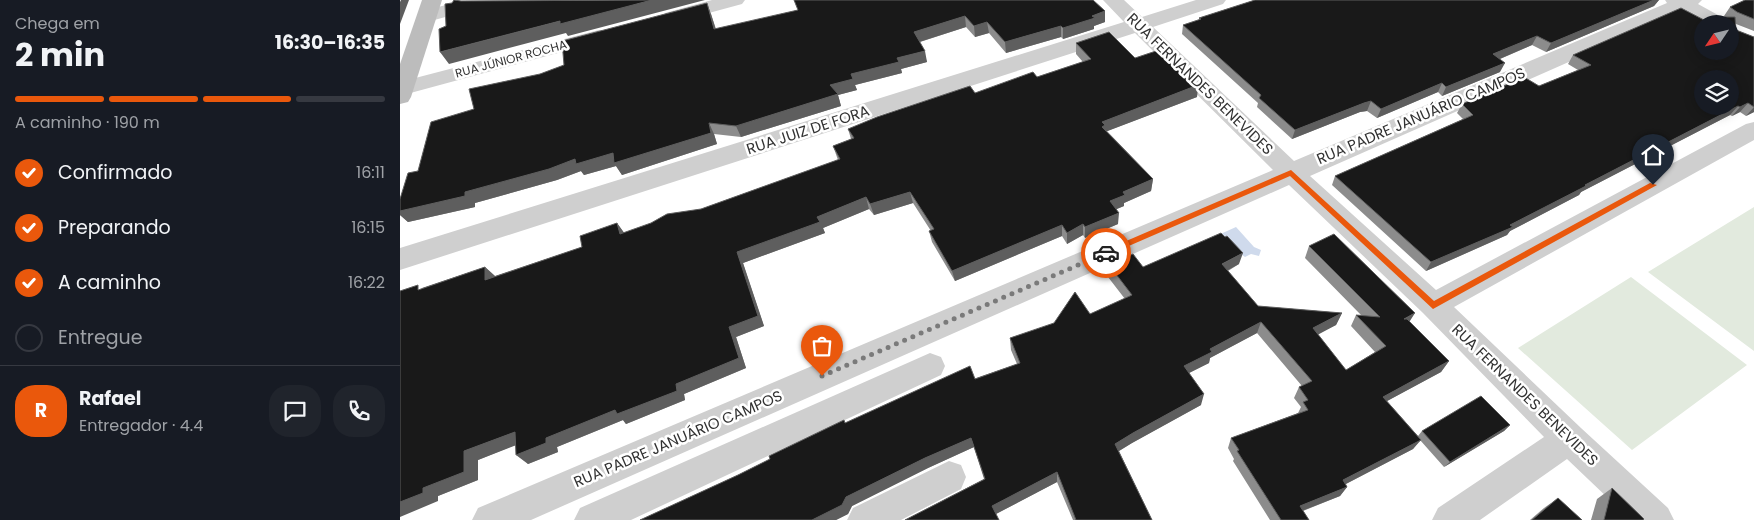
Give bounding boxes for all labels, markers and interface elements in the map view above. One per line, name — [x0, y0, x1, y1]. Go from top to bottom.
street label: RUA FERNANDES BENEVIDES — [1123, 8, 1278, 159]
text: Chega em — [15, 12, 100, 35]
north arrow — [1694, 15, 1739, 60]
map controls — [1694, 15, 1739, 115]
text: 16:30–16:35 — [275, 29, 385, 56]
text: 2 min — [15, 32, 105, 77]
street label: RUA JÚNIOR ROCHA — [453, 35, 569, 82]
street label: RUA PADRE JANUÁRIO CAMPOS — [1313, 62, 1528, 169]
button: layers — [1694, 70, 1739, 115]
street label: RUA JUIZ DE FORA — [744, 100, 872, 159]
text: A caminho · 190 m — [15, 111, 160, 134]
pin — [1632, 134, 1674, 185]
icon: home — [1639, 141, 1667, 169]
icon: check — [15, 159, 43, 187]
text: Confirmado — [58, 159, 172, 186]
text: 16:11 — [356, 161, 385, 184]
icon: check — [15, 214, 43, 242]
text: Preparando — [58, 214, 171, 241]
text: 16:15 — [351, 216, 385, 239]
courier — [1081, 228, 1131, 278]
icon: car — [1092, 239, 1120, 267]
icon: check — [15, 269, 43, 297]
text: A caminho — [58, 269, 161, 296]
text: 16:22 — [348, 271, 385, 294]
street label: RUA FERNANDES BENEVIDES — [1448, 319, 1603, 470]
text: Entregue — [58, 324, 142, 351]
pin — [801, 325, 843, 376]
icon: bag — [808, 332, 836, 360]
text: Rafael — [79, 385, 141, 412]
button: chat — [269, 385, 321, 437]
button: phone — [333, 385, 385, 437]
street label: RUA PADRE JANUÁRIO CAMPOS — [570, 385, 785, 492]
text: R — [35, 397, 47, 424]
text: Entregador · 4.4 — [79, 414, 203, 437]

